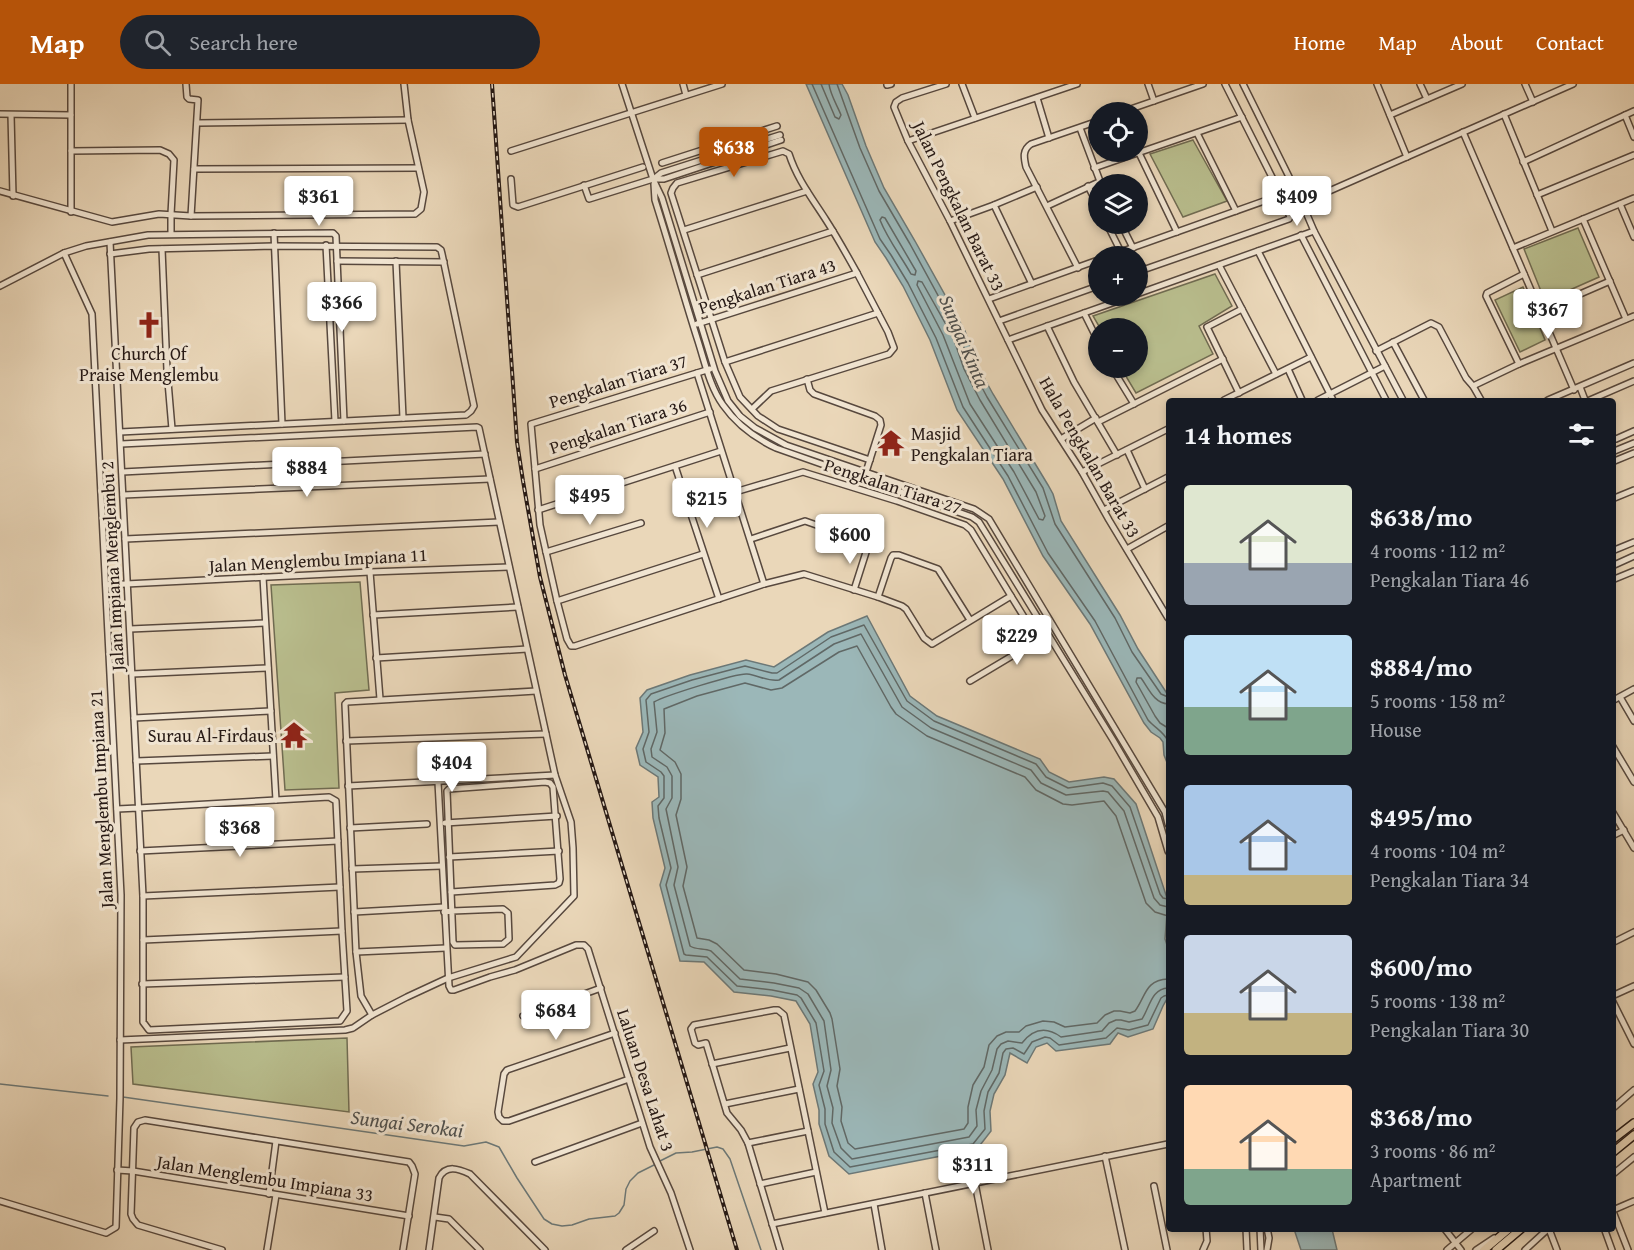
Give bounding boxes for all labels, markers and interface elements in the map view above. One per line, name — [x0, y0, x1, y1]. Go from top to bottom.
search box — [120, 15, 540, 69]
text: Map — [30, 22, 84, 63]
icon: search — [141, 26, 174, 59]
text: Search here — [189, 26, 298, 58]
text: Home — [1294, 27, 1345, 58]
text: Map — [1378, 27, 1417, 58]
text: About — [1450, 27, 1503, 58]
text: Contact — [1536, 27, 1604, 58]
map controls — [1088, 102, 1148, 378]
button: locate — [1088, 102, 1148, 162]
street label: Jalan Pengkalan Barat 33 — [905, 115, 1012, 296]
pin: $638 — [698, 127, 770, 178]
text: $638 — [713, 132, 755, 161]
button: layers — [1088, 174, 1148, 234]
pin: $361 — [283, 176, 355, 227]
pin: $409 — [1261, 176, 1333, 227]
text: $361 — [298, 181, 340, 210]
text: $409 — [1276, 181, 1318, 210]
button: + — [1088, 246, 1148, 306]
street label: Pengkalan Tiara 43 — [695, 251, 839, 321]
pin: $366 — [306, 282, 378, 333]
text: $366 — [321, 287, 363, 316]
pin: $367 — [1512, 289, 1584, 340]
water label: Sungai Kinta — [932, 290, 998, 393]
text: $367 — [1527, 294, 1569, 323]
church icon: Church Of Praise Menglembu — [134, 310, 164, 340]
button: − — [1088, 318, 1148, 378]
place label: Church Of Praise Menglembu — [79, 340, 219, 388]
street label: Pengkalan Tiara 37 — [546, 347, 690, 415]
street label: Hala Pengkalan Barat 33 — [1033, 371, 1147, 543]
street label: Pengkalan Tiara 36 — [546, 391, 690, 461]
text: 14 homes — [1184, 415, 1292, 454]
icon: filters — [1565, 418, 1598, 451]
place label: Masjid Pengkalan Tiara — [911, 420, 1033, 468]
temple icon: Masjid Pengkalan Tiara — [876, 428, 906, 458]
pin: $884 — [271, 447, 343, 498]
street label: Pengkalan Tiara 27 — [821, 451, 965, 521]
text: $884 — [286, 452, 328, 481]
street label: Jalan Impiana Menglembu 2 — [93, 460, 131, 674]
pin: $495 — [554, 475, 626, 526]
pin: $215 — [671, 478, 743, 529]
text: $495 — [569, 480, 611, 509]
text: $215 — [686, 483, 728, 512]
text: $638/mo — [1370, 497, 1472, 536]
icon: home — [1232, 509, 1304, 581]
pin: $600 — [814, 514, 886, 565]
text: $600 — [829, 519, 871, 548]
text: 4 rooms · 112 m² — [1370, 536, 1505, 565]
street label: Jalan Menglembu Impiana 11 — [206, 541, 428, 579]
text: Pengkalan Tiara 46 — [1370, 565, 1529, 594]
pin: $229 — [981, 615, 1053, 666]
text: $229 — [996, 620, 1038, 649]
text: $884/mo — [1370, 647, 1472, 686]
icon: home — [1232, 659, 1304, 731]
text: 5 rooms · 158 m² — [1370, 686, 1505, 715]
street label: Jalan Menglembu Impiana 21 — [82, 689, 120, 911]
text: House — [1370, 715, 1422, 744]
temple icon: Surau Al-Firdaus — [279, 720, 309, 750]
place label: Surau Al-Firdaus — [148, 722, 274, 749]
pin: $404 — [416, 742, 488, 793]
text: $404 — [431, 747, 473, 776]
text: $495/mo — [1370, 797, 1472, 836]
pin: $368 — [204, 807, 276, 858]
icon: home — [1232, 809, 1304, 881]
text: $368 — [219, 812, 261, 841]
text: 4 rooms · 104 m² — [1370, 836, 1505, 865]
text: Pengkalan Tiara 34 — [1370, 865, 1529, 894]
text: $600/mo — [1370, 947, 1472, 986]
icon: home — [1232, 959, 1304, 1031]
text: 5 rooms · 138 m² — [1370, 986, 1505, 1015]
pin: $684 — [520, 990, 592, 1041]
text: $684 — [535, 995, 577, 1024]
street label: Laluan Desa Lahat 3 — [610, 1005, 682, 1155]
text: Pengkalan Tiara 30 — [1370, 1015, 1529, 1044]
text: $368/mo — [1370, 1097, 1472, 1136]
water label: Sungai Serokai — [349, 1102, 465, 1144]
icon: home — [1232, 1109, 1304, 1181]
text: 3 rooms · 86 m² — [1370, 1136, 1496, 1165]
pin: $311 — [937, 1144, 1009, 1195]
street label: Jalan Menglembu Impiana 33 — [153, 1147, 375, 1208]
text: $311 — [952, 1149, 994, 1178]
text: Apartment — [1370, 1165, 1462, 1194]

